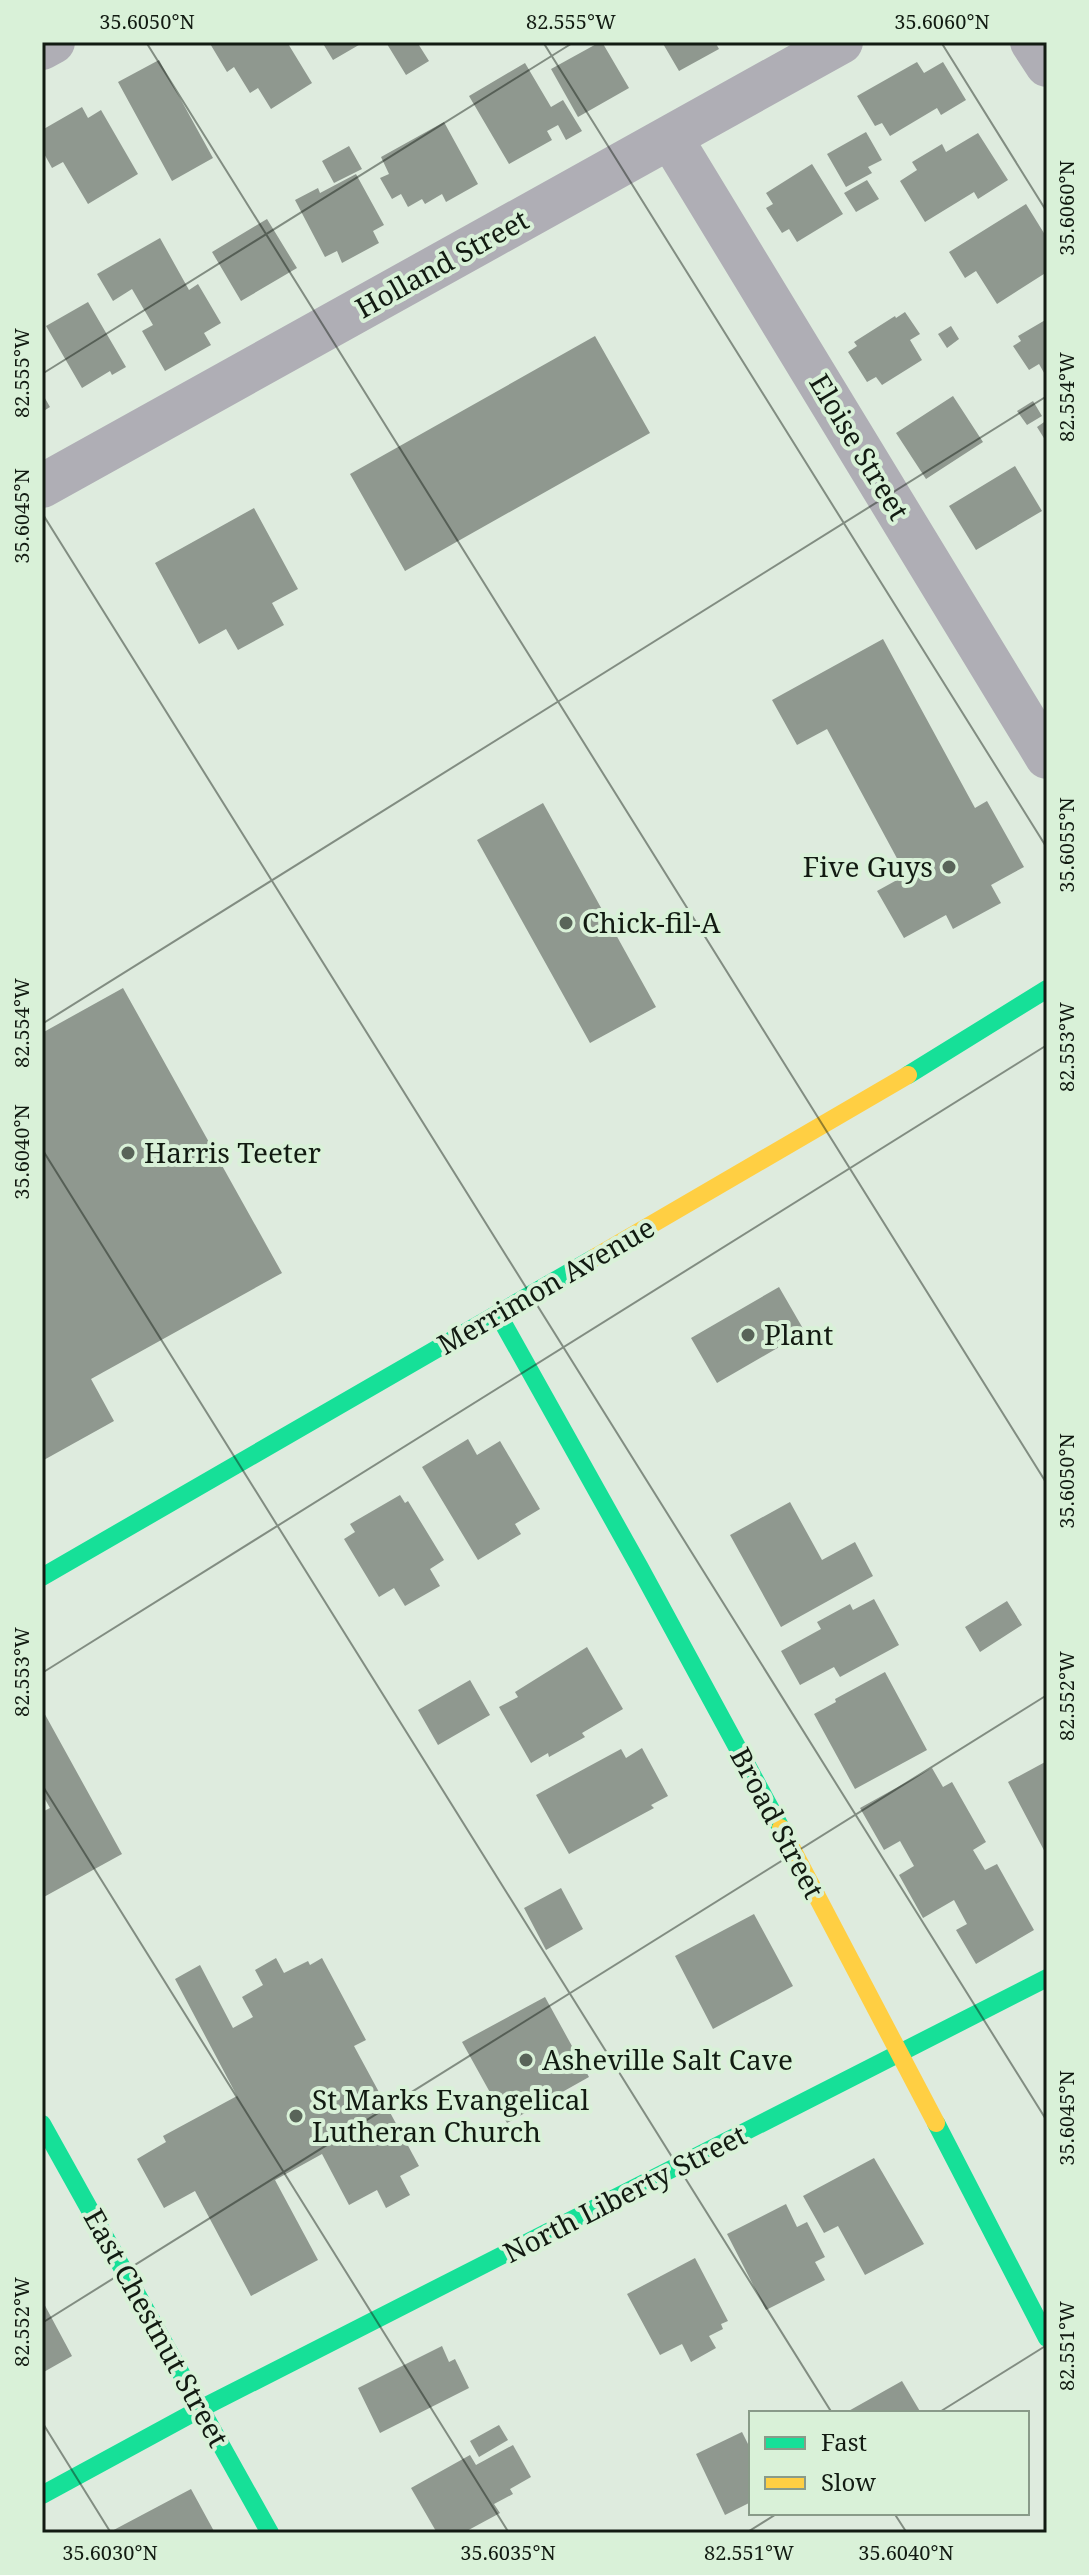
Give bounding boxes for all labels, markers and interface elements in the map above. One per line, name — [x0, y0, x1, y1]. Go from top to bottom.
text: 35.6050°N — [99, 8, 195, 35]
text: 82.555°W — [526, 8, 616, 35]
text: 35.6060°N — [894, 8, 990, 35]
text: 35.6060°N — [1053, 160, 1080, 256]
street label: Holland Street — [348, 200, 535, 326]
text: 82.555°W — [8, 328, 35, 418]
text: 82.554°W — [1053, 352, 1080, 442]
street label: Eloise Street — [801, 366, 919, 527]
text: 35.6045°N — [8, 468, 35, 564]
text: 35.6055°N — [1053, 797, 1080, 893]
place label: Five Guys — [803, 847, 933, 885]
marker: Five Guys — [940, 858, 958, 876]
place label: Chick-fil-A — [582, 903, 721, 941]
marker: Chick-fil-A — [557, 914, 575, 932]
text: 82.554°W — [8, 978, 35, 1068]
text: 82.553°W — [1053, 1002, 1080, 1092]
text: 35.6040°N — [8, 1104, 35, 1200]
place label: Harris Teeter — [144, 1133, 321, 1171]
marker: Harris Teeter — [119, 1144, 137, 1162]
street label: Merrimon Avenue — [430, 1208, 661, 1363]
place label: Plant — [764, 1315, 833, 1353]
marker: Plant — [739, 1326, 757, 1344]
text: 35.6050°N — [1053, 1433, 1080, 1529]
text: 82.553°W — [8, 1627, 35, 1717]
text: 82.552°W — [1053, 1651, 1080, 1741]
street label: Broad Street — [722, 1740, 834, 1905]
place label: Asheville Salt Cave — [542, 2040, 793, 2078]
marker: Asheville Salt Cave — [517, 2051, 535, 2069]
text: 35.6045°N — [1053, 2070, 1080, 2166]
place label: St Marks Evangelical Lutheran Church — [312, 2080, 590, 2150]
marker: St Marks Evangelical Lutheran Church — [287, 2107, 305, 2125]
street label: North Liberty Street — [496, 2115, 753, 2271]
street label: East Chestnut Street — [76, 2202, 238, 2453]
text: 82.552°W — [8, 2277, 35, 2367]
text: 82.551°W — [1053, 2301, 1080, 2391]
legend — [749, 2411, 1029, 2515]
text: Fast — [821, 2425, 867, 2458]
text: Slow — [821, 2465, 876, 2498]
text: 35.6030°N — [62, 2539, 158, 2566]
text: 35.6035°N — [460, 2539, 556, 2566]
text: 82.551°W — [704, 2539, 794, 2566]
text: 35.6040°N — [858, 2539, 954, 2566]

